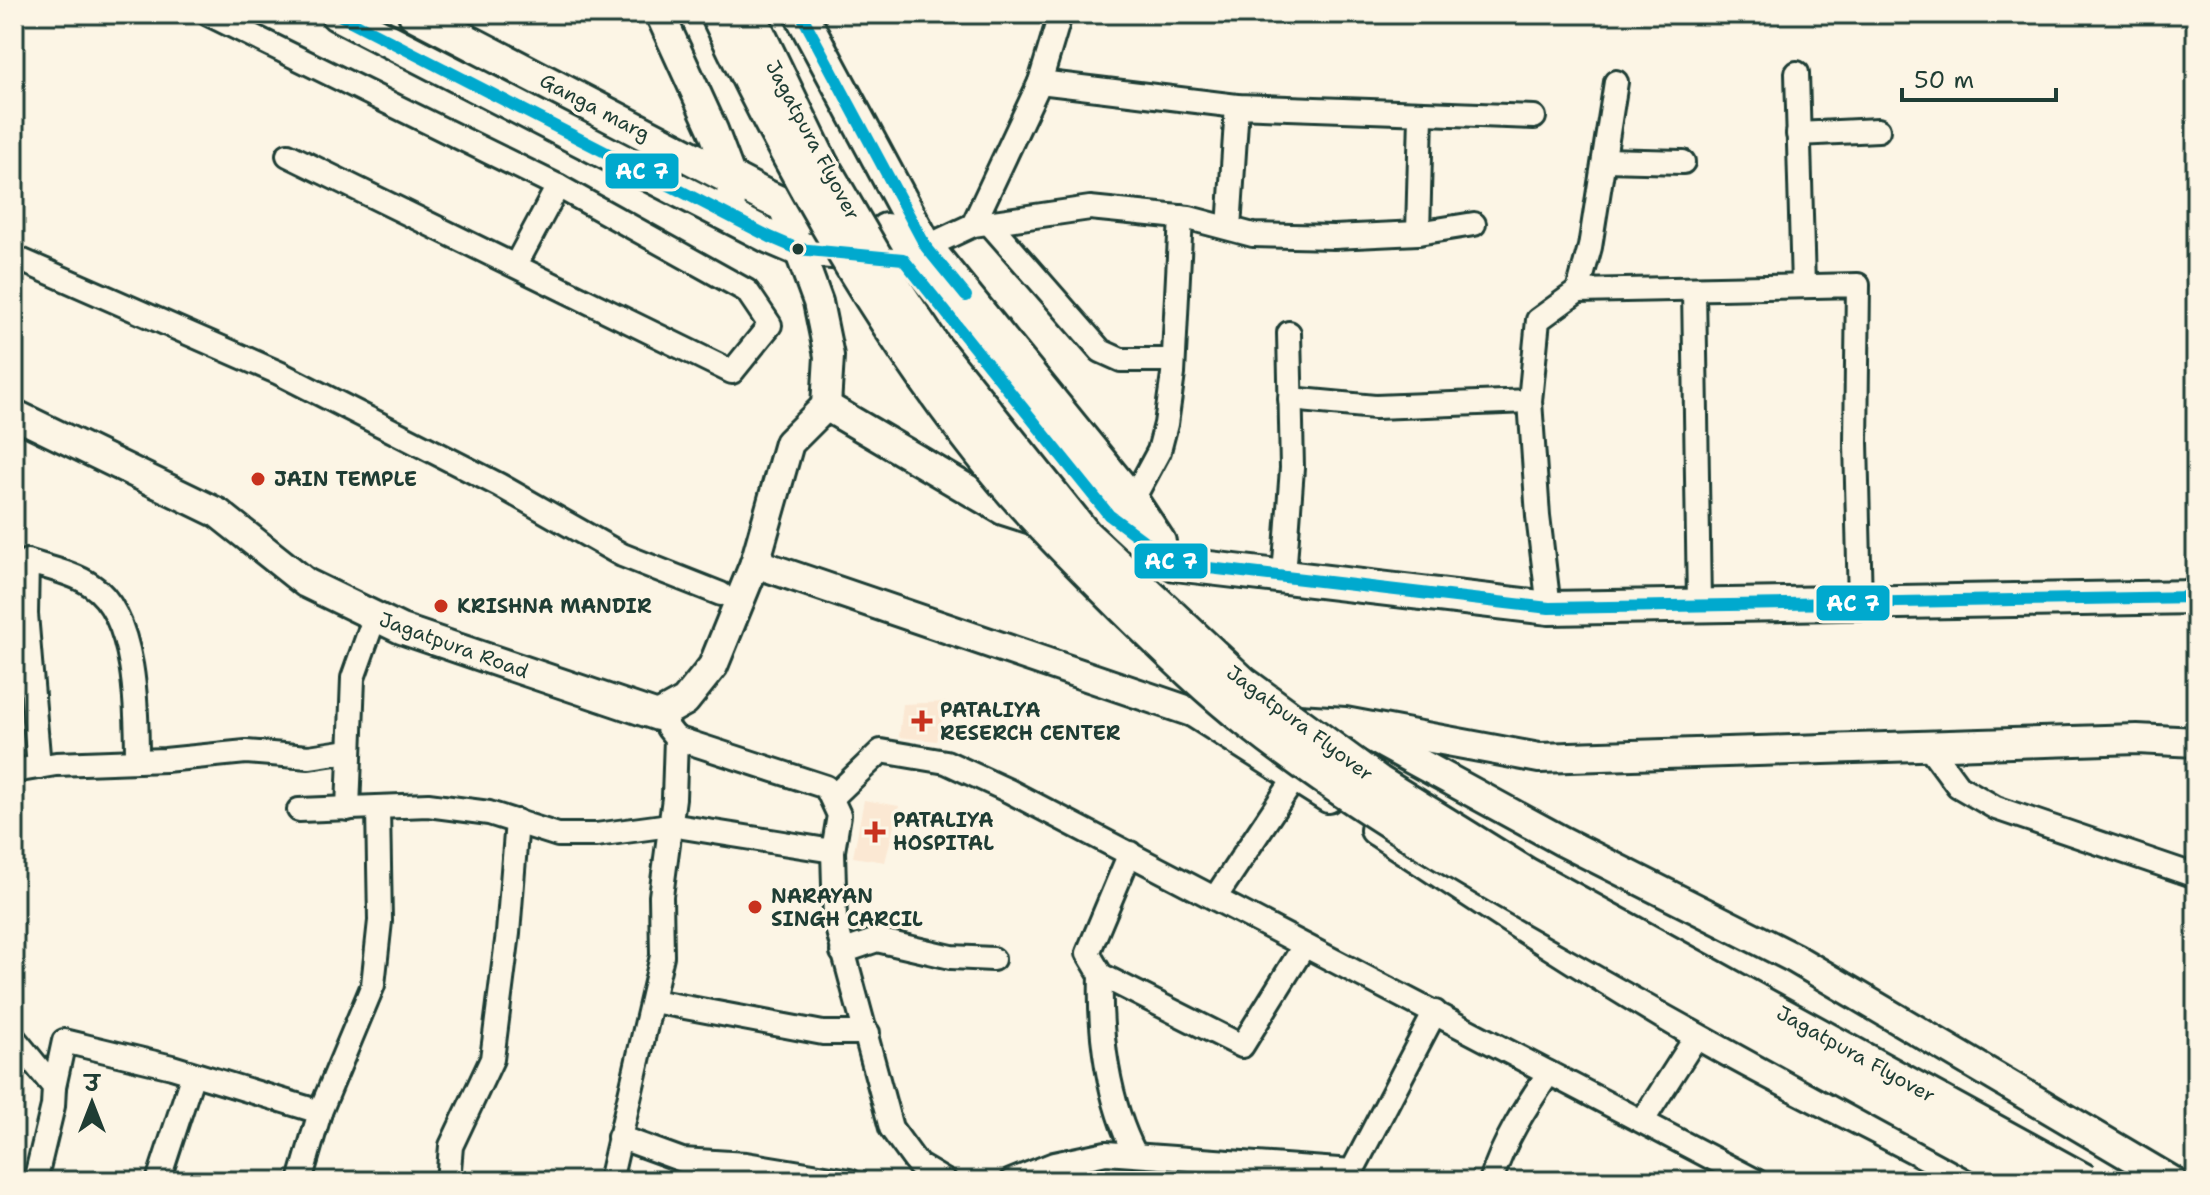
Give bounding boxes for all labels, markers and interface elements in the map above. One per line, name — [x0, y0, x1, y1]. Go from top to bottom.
scale bar — [1902, 52, 2056, 102]
street label: Jagatpura Flyover — [760, 56, 866, 224]
text: 50 m — [1914, 64, 1974, 96]
street label: Ganga marg — [535, 67, 655, 147]
line badge: AC 7 — [604, 152, 680, 190]
text: AC 7 — [615, 157, 669, 186]
unlabelled marker — [790, 241, 806, 257]
place label: JAIN TEMPLE — [274, 466, 417, 492]
marker: JAIN TEMPLE — [249, 470, 267, 488]
line badge: AC 7 — [1133, 542, 1209, 580]
text: AC 7 — [1144, 547, 1198, 576]
line badge: AC 7 — [1815, 584, 1891, 622]
text: AC 7 — [1826, 589, 1880, 618]
place label: KRISHNA MANDIR — [457, 593, 652, 619]
marker: KRISHNA MANDIR — [432, 597, 450, 615]
street label: Jagatpura Road — [376, 606, 533, 684]
street label: Jagatpura Flyover — [1221, 659, 1379, 787]
place label: PATALIYA RESERCH CENTER — [940, 697, 1121, 746]
marker: PATALIYA RESERCH CENTER — [911, 710, 933, 732]
place label: PATALIYA HOSPITAL — [893, 807, 994, 856]
marker: PATALIYA HOSPITAL — [864, 821, 886, 843]
place label: NARAYAN SINGH CARCIL — [771, 883, 923, 932]
marker: NARAYAN SINGH CARCIL — [746, 898, 764, 916]
street label: Jagatpura Flyover — [1772, 1000, 1940, 1108]
north arrow — [52, 1063, 132, 1143]
text: उ — [83, 1069, 102, 1098]

